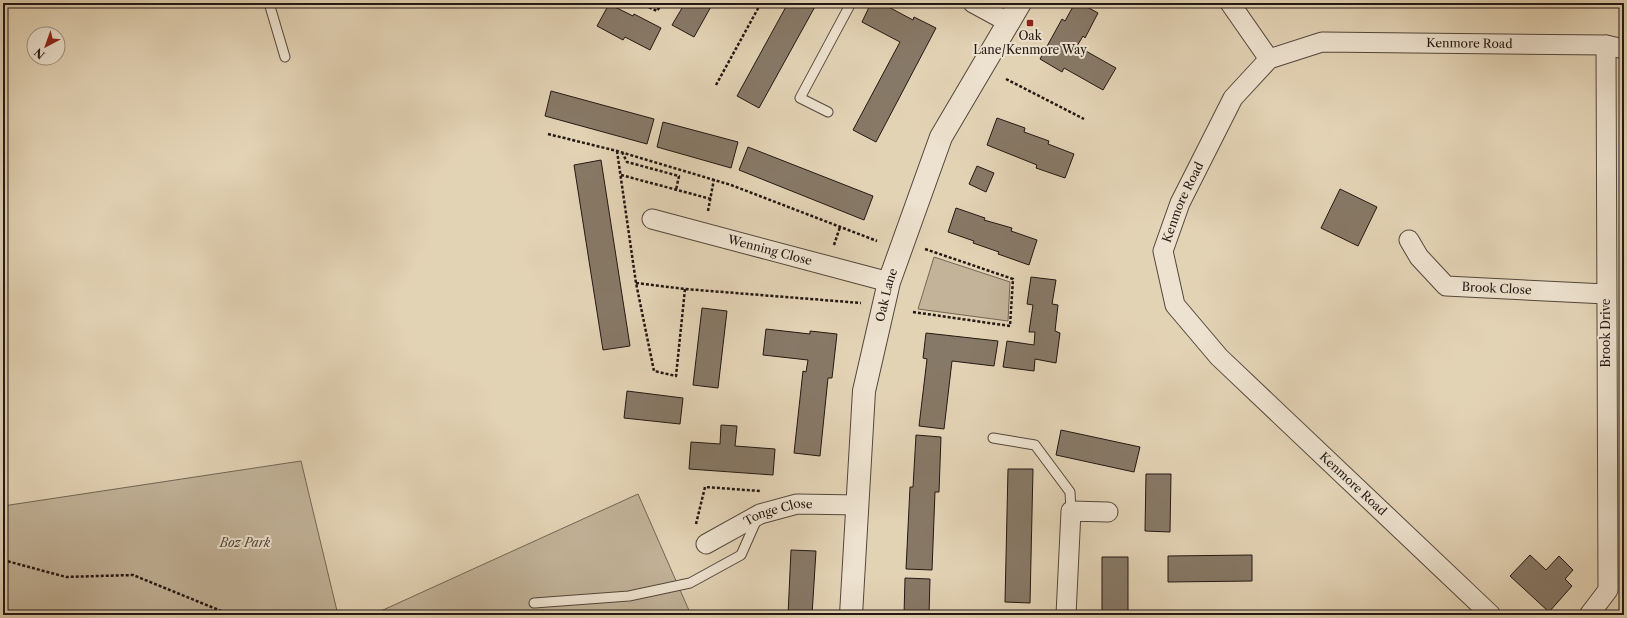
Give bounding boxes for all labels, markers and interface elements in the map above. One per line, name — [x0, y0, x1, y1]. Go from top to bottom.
marker: Oak Lane/Kenmore Way — [1025, 18, 1035, 28]
north arrow — [26, 26, 66, 66]
place label: Oak Lane/Kenmore Way — [973, 28, 1087, 57]
street label: Kenmore Road — [1426, 35, 1513, 51]
text: N — [31, 45, 48, 62]
street label: Kenmore Road — [1159, 159, 1207, 244]
street label: Wenning Close — [725, 231, 814, 268]
street label: Oak Lane — [872, 266, 900, 323]
street label: Brook Close — [1461, 279, 1532, 297]
street label: Brook Drive — [1598, 298, 1613, 368]
street label: Kenmore Road — [1317, 449, 1391, 519]
street label: Tonge Close — [741, 495, 813, 529]
park label: Boz Park — [219, 535, 271, 550]

